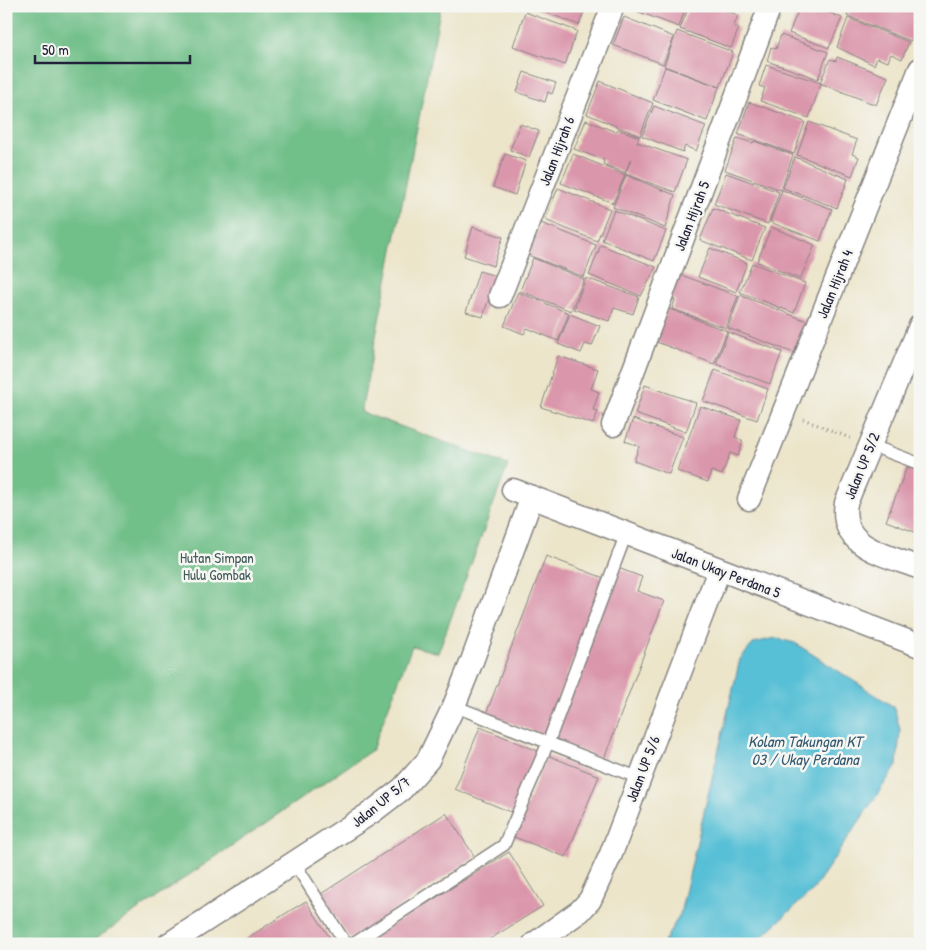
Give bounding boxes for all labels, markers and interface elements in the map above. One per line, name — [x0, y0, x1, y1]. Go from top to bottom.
scale bar — [35, 32, 190, 64]
text: 50 m — [42, 39, 69, 60]
street label: Jalan Hijrah 6 — [534, 113, 579, 189]
street label: Jalan Hijrah 5 — [669, 177, 715, 254]
street label: Jalan Hijrah 4 — [811, 246, 858, 321]
street label: Jalan UP 5/2 — [839, 429, 884, 502]
street label: Jalan Ukay Perdana 5 — [669, 542, 784, 603]
park label: Hutan Simpan Hulu Gombak — [180, 547, 254, 585]
water label: Kolam Takungan KT 03 / Ukay Perdana — [748, 730, 866, 770]
street label: Jalan UP 5/6 — [620, 733, 665, 805]
street label: Jalan UP 5/7 — [347, 771, 415, 832]

